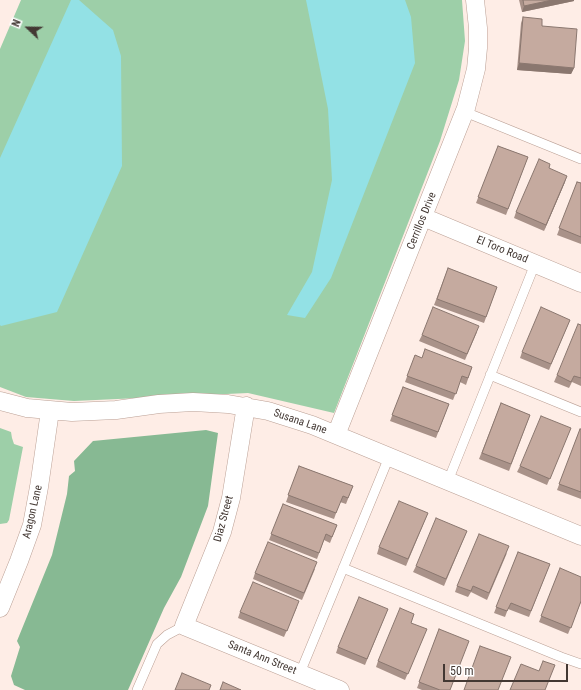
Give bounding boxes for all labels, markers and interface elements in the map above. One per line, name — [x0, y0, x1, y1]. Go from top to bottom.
north arrow — [8, 8, 48, 48]
text: N — [9, 18, 24, 29]
street label: Cerrillos Drive — [405, 190, 439, 252]
street label: El Toro Road — [474, 234, 530, 266]
street label: Susana Lane — [272, 407, 328, 437]
street label: Aragon Lane — [20, 484, 46, 540]
street label: Diaz Street — [212, 494, 236, 544]
street label: Santa Ann Street — [226, 638, 298, 678]
scale bar — [445, 656, 570, 682]
text: 50 m — [450, 664, 474, 678]

